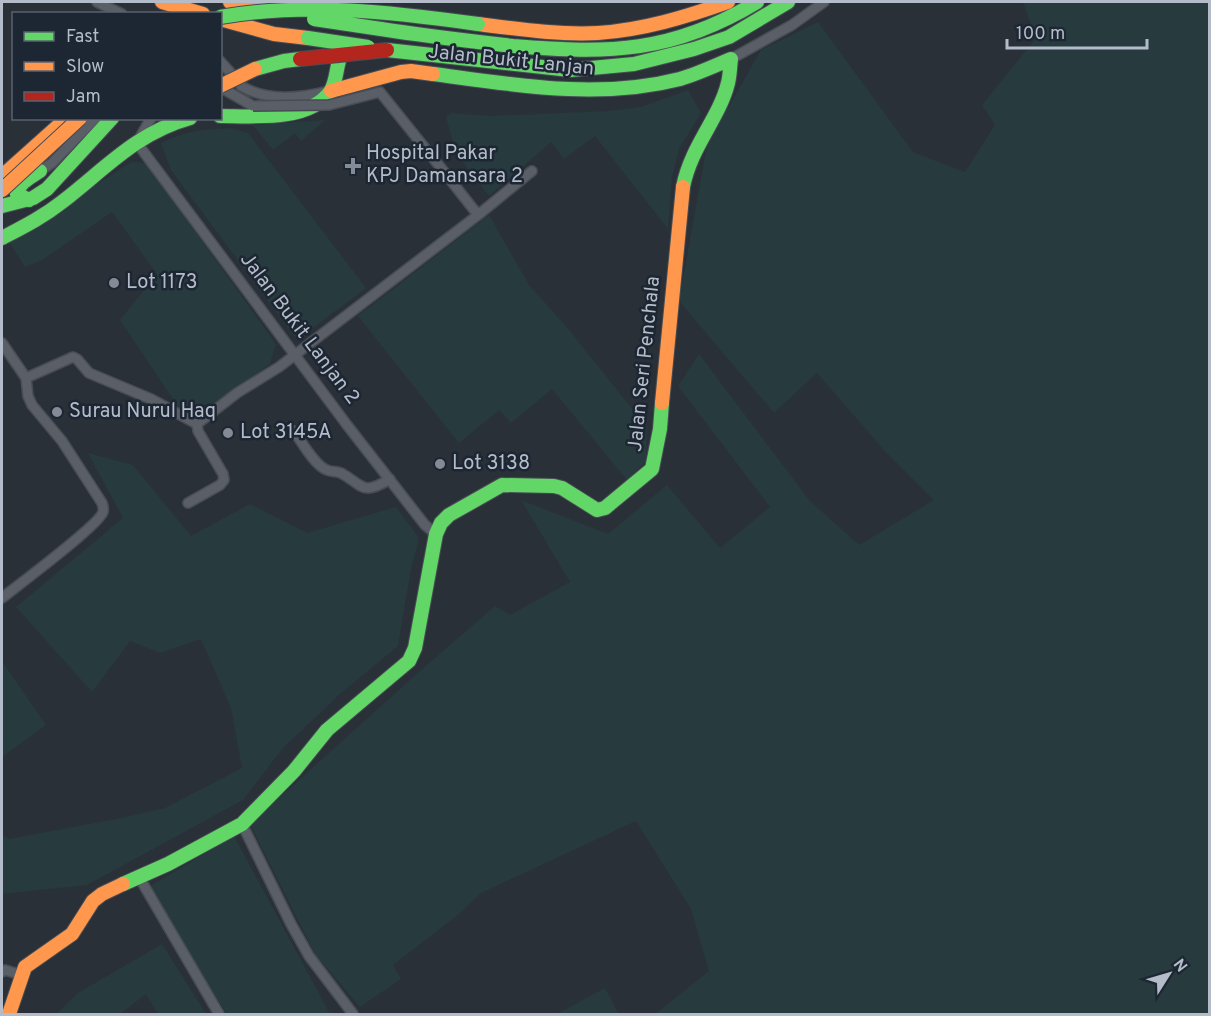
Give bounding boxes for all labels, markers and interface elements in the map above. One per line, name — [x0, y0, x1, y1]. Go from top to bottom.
legend — [12, 12, 222, 120]
scale bar — [1007, 12, 1146, 50]
text: 100 m — [1016, 23, 1065, 46]
text: Fast — [66, 26, 99, 49]
street label: Jalan Bukit Lanjan — [427, 39, 595, 83]
text: Slow — [66, 56, 104, 79]
text: Jam — [66, 86, 101, 109]
place label: Hospital Pakar KPJ Damansara 2 — [366, 141, 523, 190]
marker: Hospital Pakar KPJ Damansara 2 — [344, 157, 362, 175]
street label: Jalan Bukit Lanjan 2 — [233, 248, 365, 410]
place label: Lot 1173 — [126, 270, 197, 296]
street label: Jalan Seri Penchala — [623, 275, 667, 453]
marker: Lot 1173 — [107, 276, 121, 290]
place label: Surau Nurul Haq — [69, 399, 216, 425]
marker: Surau Nurul Haq — [50, 405, 64, 419]
place label: Lot 3145A — [240, 420, 331, 446]
marker: Lot 3145A — [221, 426, 235, 440]
place label: Lot 3138 — [452, 451, 530, 477]
marker: Lot 3138 — [433, 457, 447, 471]
north arrow — [1139, 944, 1199, 1004]
text: N — [1168, 956, 1191, 977]

